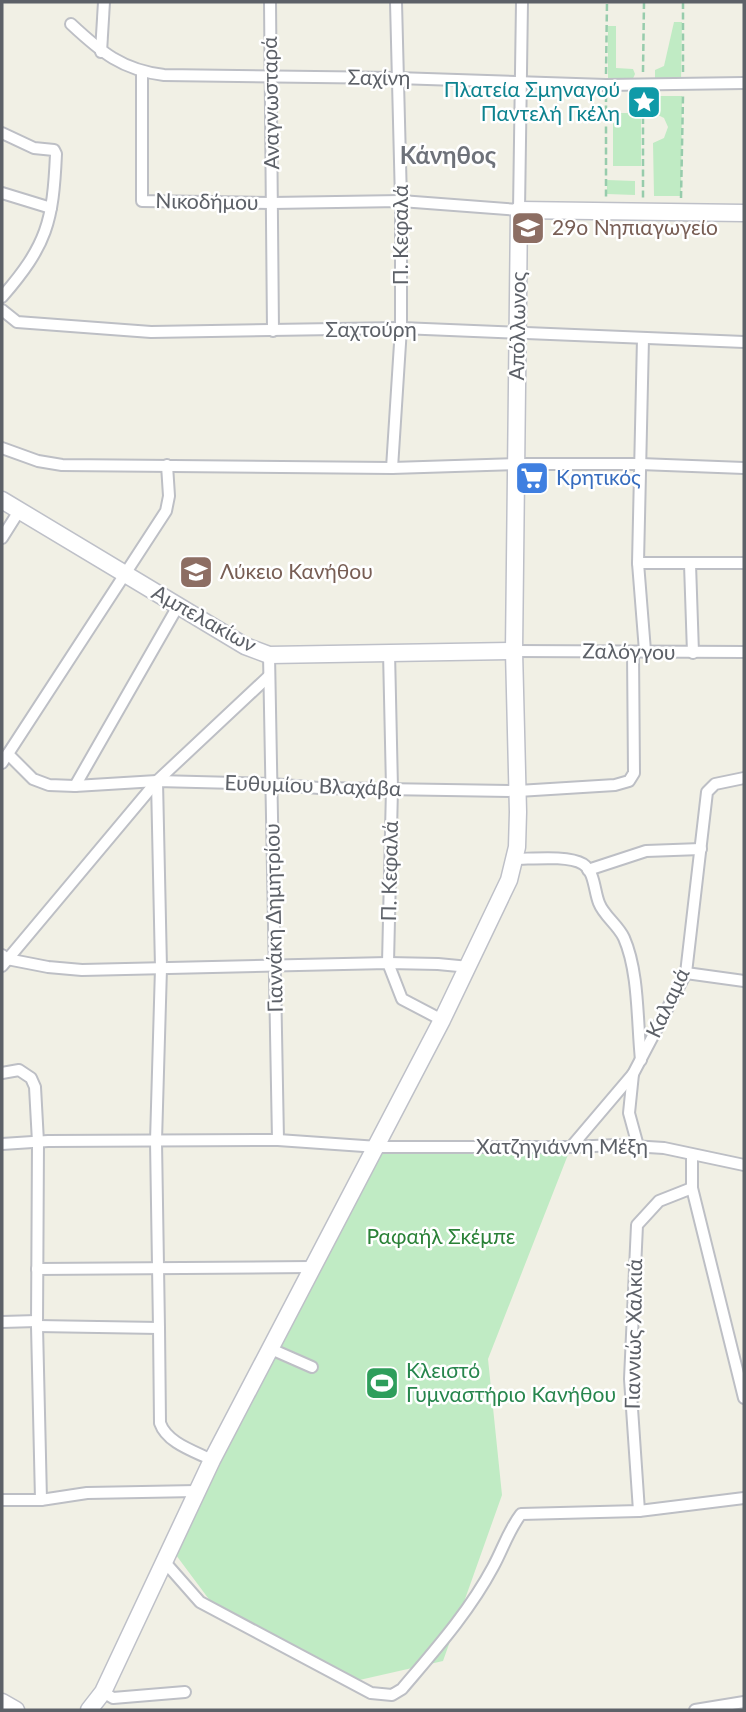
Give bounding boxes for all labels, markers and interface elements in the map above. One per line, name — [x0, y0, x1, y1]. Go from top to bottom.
street label: Αναγνωσταρά — [256, 36, 283, 170]
street label: Σαχίνη — [347, 63, 411, 90]
place label: Πλατεία Σμηναγού Παντελή Γκέλη — [444, 76, 620, 125]
place icon: Πλατεία Σμηναγού Παντελή Γκέλη — [625, 83, 663, 121]
district label: Κάνηθος — [400, 140, 497, 169]
street label: Π. Κεφαλά — [387, 184, 412, 285]
street label: Νικοδήμου — [155, 187, 259, 214]
school or university icon: 29ο Νηπιαγωγείο — [509, 209, 547, 247]
place label: 29ο Νηπιαγωγείο — [552, 214, 718, 239]
street label: Απόλλωνος — [503, 271, 530, 381]
street label: Σαχτούρη — [325, 316, 417, 341]
supermarket icon: Κρητικός — [513, 459, 551, 497]
place label: Κρητικός — [556, 464, 641, 489]
school or university icon: Λύκειο Κανήθου — [177, 553, 215, 591]
place label: Λύκειο Κανήθου — [220, 558, 373, 583]
street label: Αμπελακίων — [148, 579, 261, 657]
street label: Ζαλόγγου — [582, 637, 676, 664]
street label: Ευθυμίου Βλαχάβα — [224, 769, 402, 800]
street label: Π. Κεφαλά — [375, 820, 402, 922]
street label: Γιαννάκη Δημητρίου — [258, 823, 287, 1013]
street label: Καλαμά — [640, 963, 694, 1041]
street label: Χατζηγιάννη Μέξη — [476, 1133, 648, 1158]
park label: Ραφαήλ Σκέμπε — [367, 1223, 515, 1248]
street label: Γιαννιώς Χαλκιά — [619, 1258, 646, 1409]
place label: Κλειστό Γυμναστήριο Κανήθου — [406, 1357, 616, 1406]
sports icon: Κλειστό Γυμναστήριο Κανήθου — [363, 1364, 401, 1402]

